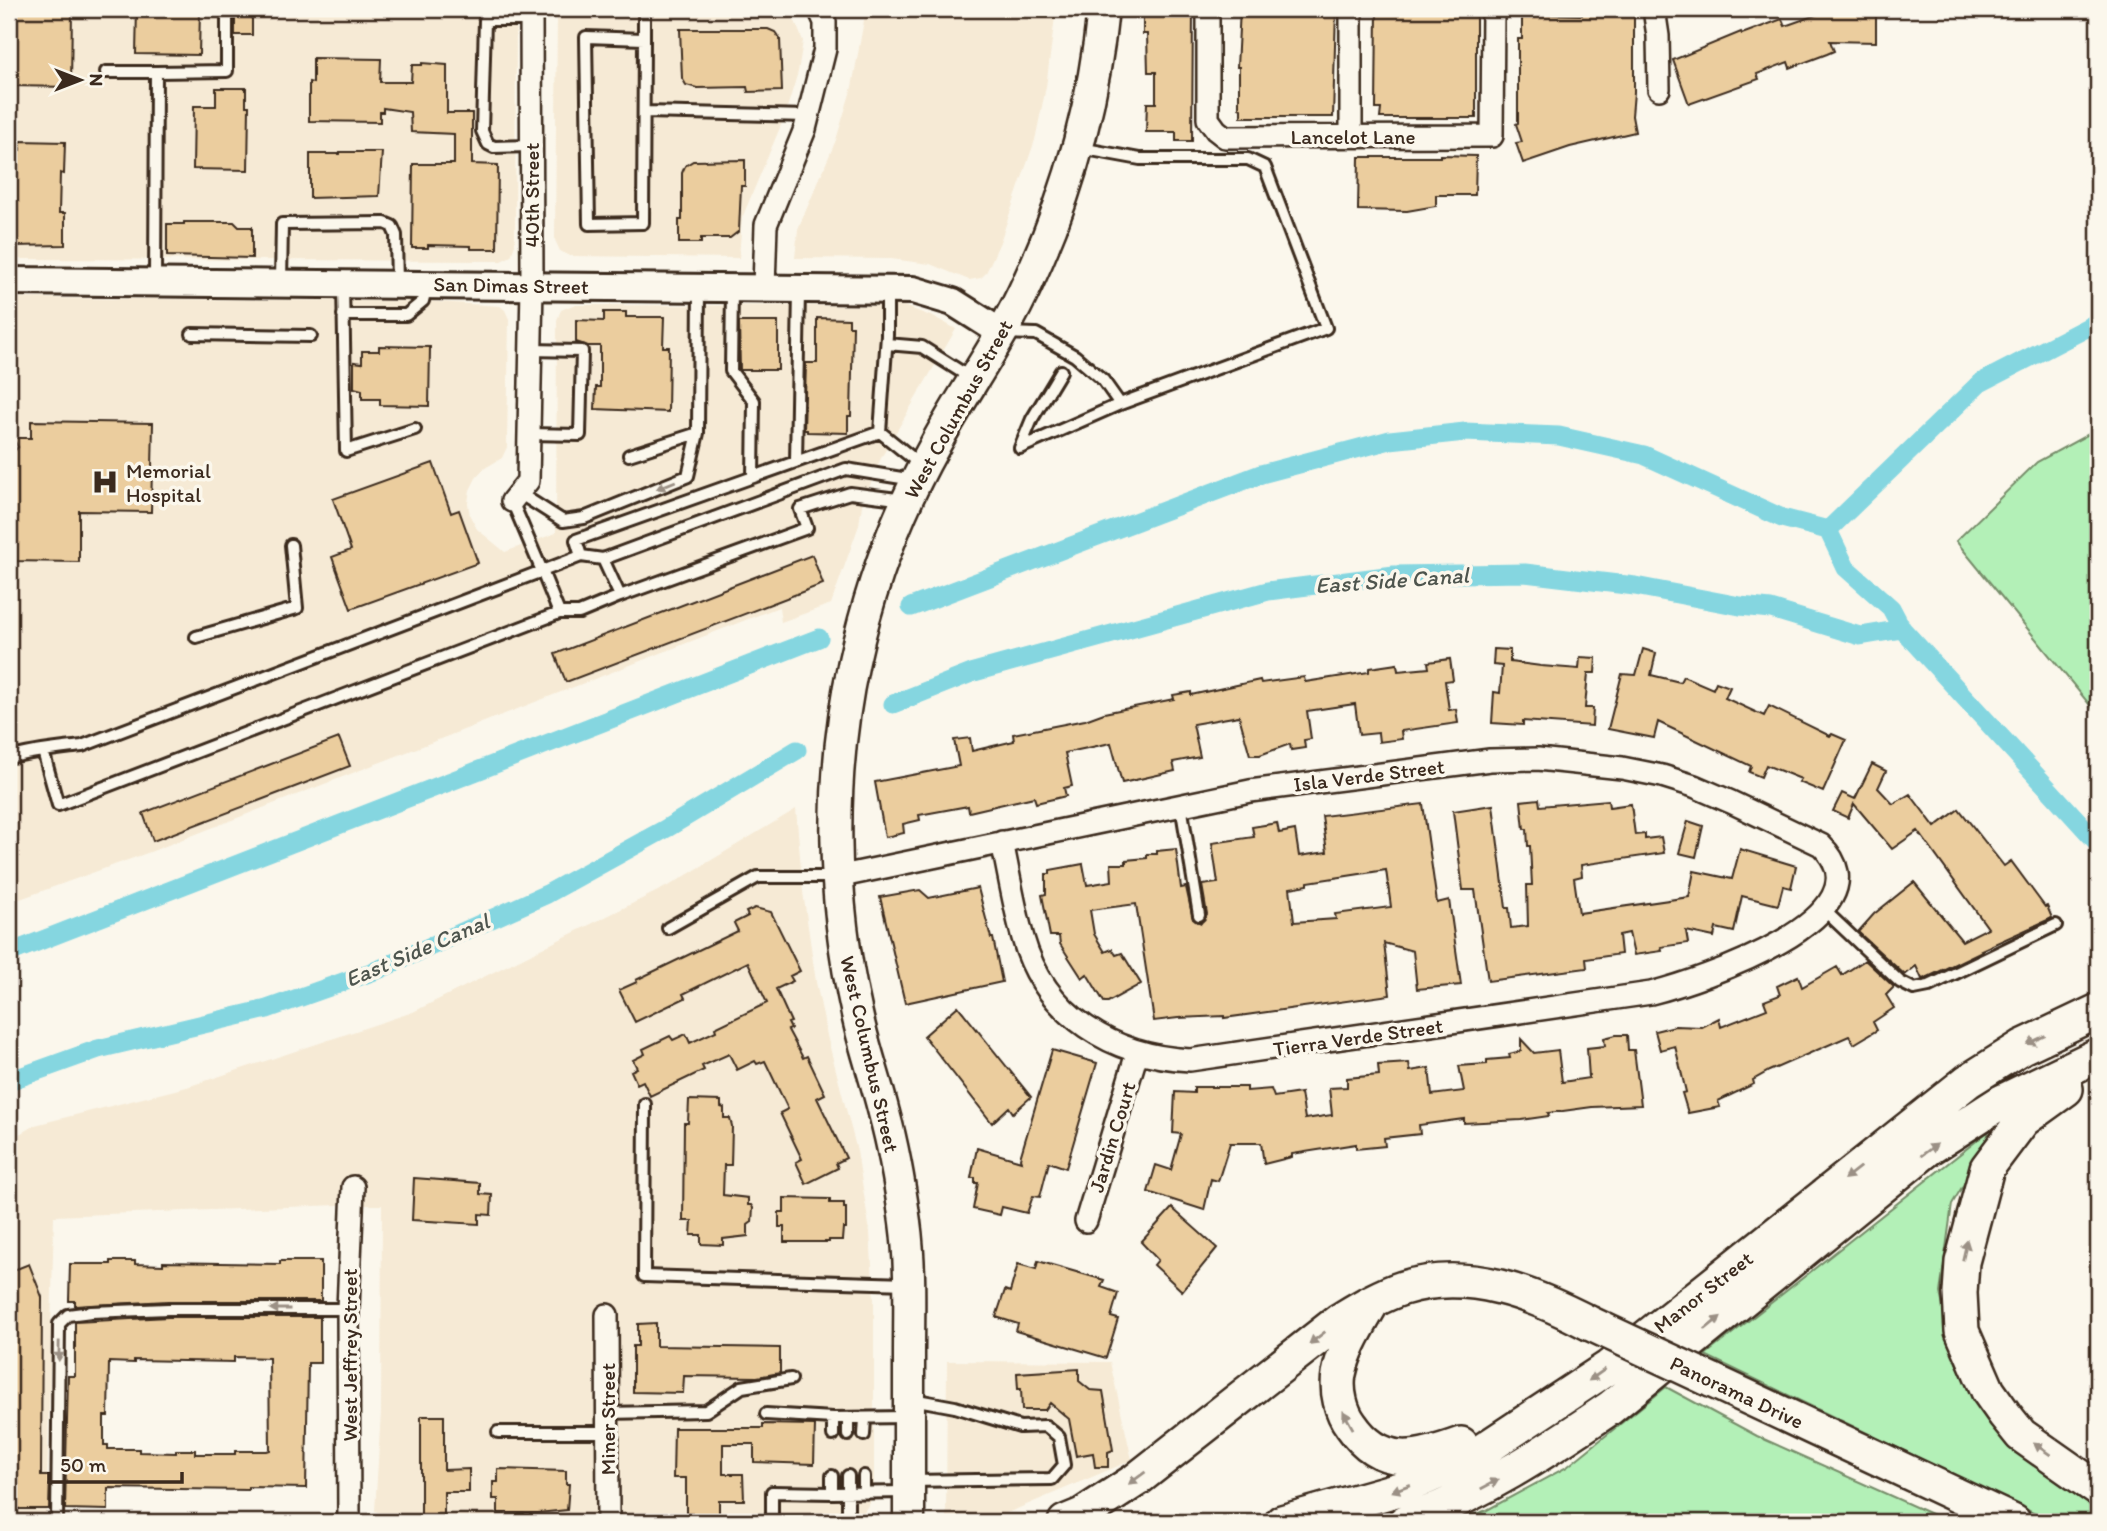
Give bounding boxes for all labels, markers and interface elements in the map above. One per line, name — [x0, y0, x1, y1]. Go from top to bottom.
north arrow — [46, 46, 116, 116]
text: N — [85, 74, 108, 86]
street label: Lancelot Lane — [1291, 124, 1415, 149]
street label: 40th Street — [519, 142, 544, 247]
street label: San Dimas Street — [433, 271, 589, 299]
street label: West Columbus Street — [898, 315, 1018, 503]
place label: Memorial Hospital — [126, 458, 211, 507]
hospital icon: Memorial Hospital — [90, 467, 120, 497]
one-way arrow — [655, 480, 676, 491]
water label: East Side Canal — [1314, 561, 1471, 599]
street label: Isla Verde Street — [1292, 753, 1446, 797]
water label: East Side Canal — [341, 906, 495, 993]
street label: West Columbus Street — [835, 953, 905, 1155]
street label: Tierra Verde Street — [1271, 1013, 1445, 1061]
one-way arrow — [2026, 1035, 2047, 1046]
street label: Jardin Court — [1083, 1079, 1141, 1195]
one-way arrow — [1920, 1143, 1938, 1157]
one-way arrow — [1844, 1165, 1861, 1180]
one-way arrow — [1959, 1239, 1970, 1261]
street label: Manor Street — [1649, 1246, 1758, 1338]
street label: West Jeffrey Street — [337, 1268, 362, 1442]
one-way arrow — [269, 1303, 291, 1315]
one-way arrow — [1705, 1316, 1722, 1331]
one-way arrow — [1308, 1331, 1326, 1346]
one-way arrow — [53, 1340, 65, 1362]
street label: Panorama Drive — [1666, 1350, 1808, 1434]
street label: Miner Street — [595, 1363, 620, 1475]
one-way arrow — [1588, 1368, 1606, 1382]
one-way arrow — [1342, 1410, 1354, 1429]
scale bar — [49, 1440, 182, 1484]
one-way arrow — [2033, 1442, 2051, 1456]
text: 50 m — [60, 1452, 107, 1477]
one-way arrow — [1129, 1471, 1147, 1486]
one-way arrow — [1480, 1479, 1500, 1491]
one-way arrow — [1390, 1483, 1411, 1494]

